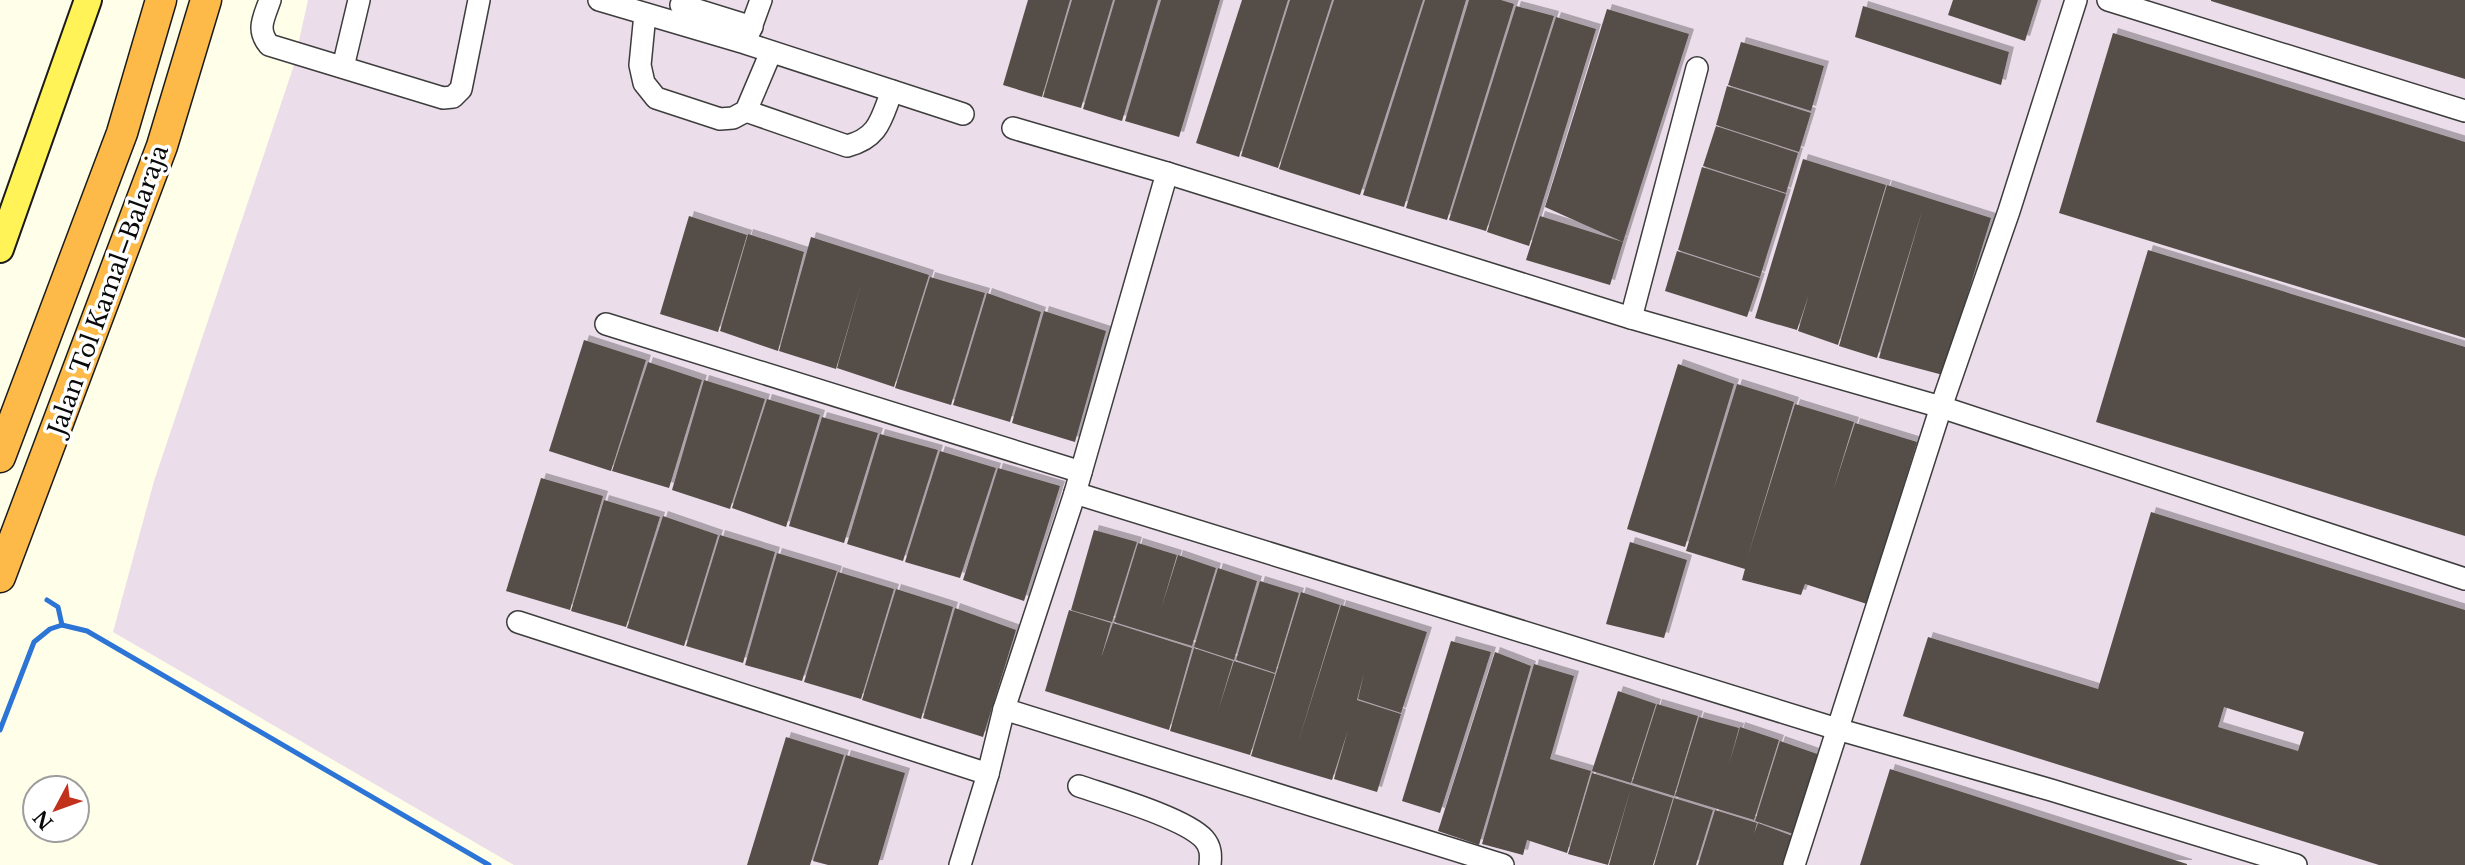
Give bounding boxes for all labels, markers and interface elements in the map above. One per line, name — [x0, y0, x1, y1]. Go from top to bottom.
street label: Jalan Tol Kamal–Balaraja — [41, 140, 174, 442]
north arrow — [21, 774, 91, 844]
text: N — [29, 805, 58, 834]

